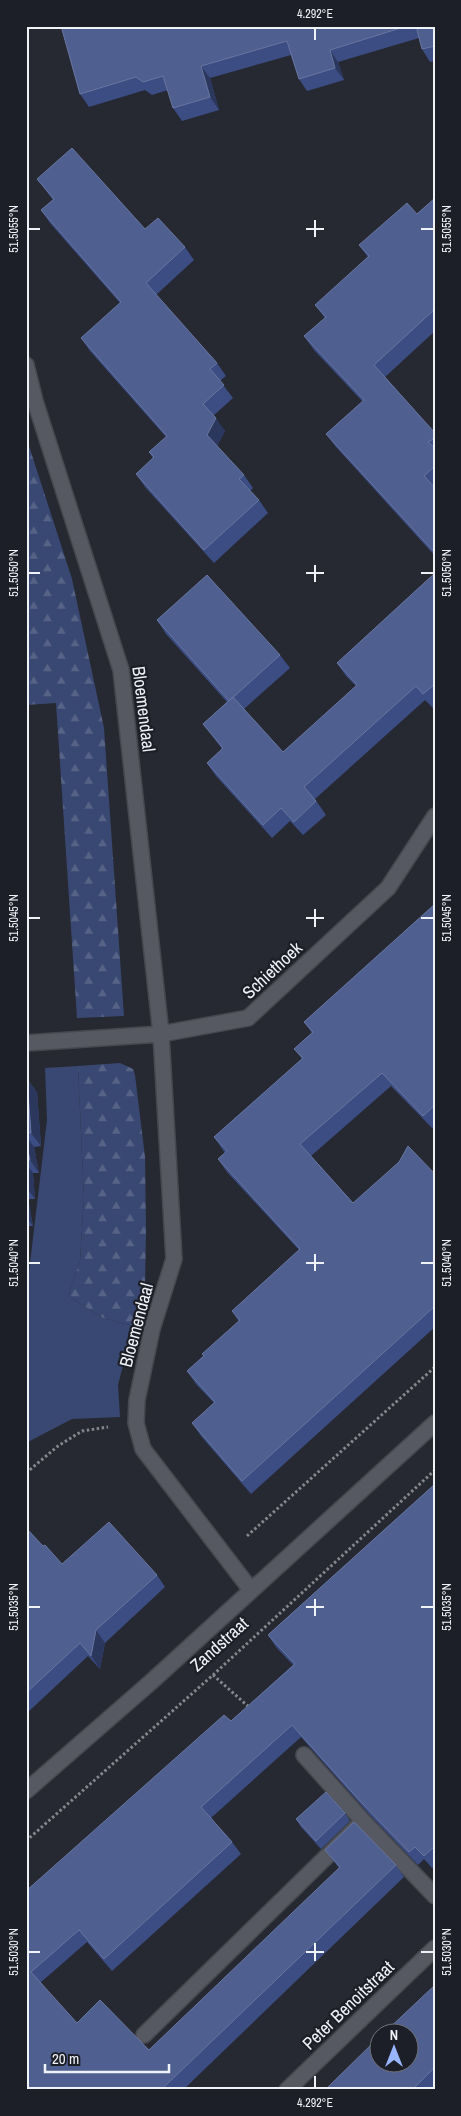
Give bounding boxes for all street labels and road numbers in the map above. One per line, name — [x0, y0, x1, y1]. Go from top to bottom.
street label: Bloemendaal — [126, 665, 162, 753]
street label: Schiethoek — [236, 935, 308, 1004]
street label: Bloemendaal — [113, 1280, 159, 1370]
street label: Zandstraat — [184, 1611, 254, 1677]
street label: Peter Benoitstraat — [297, 1955, 399, 2055]

